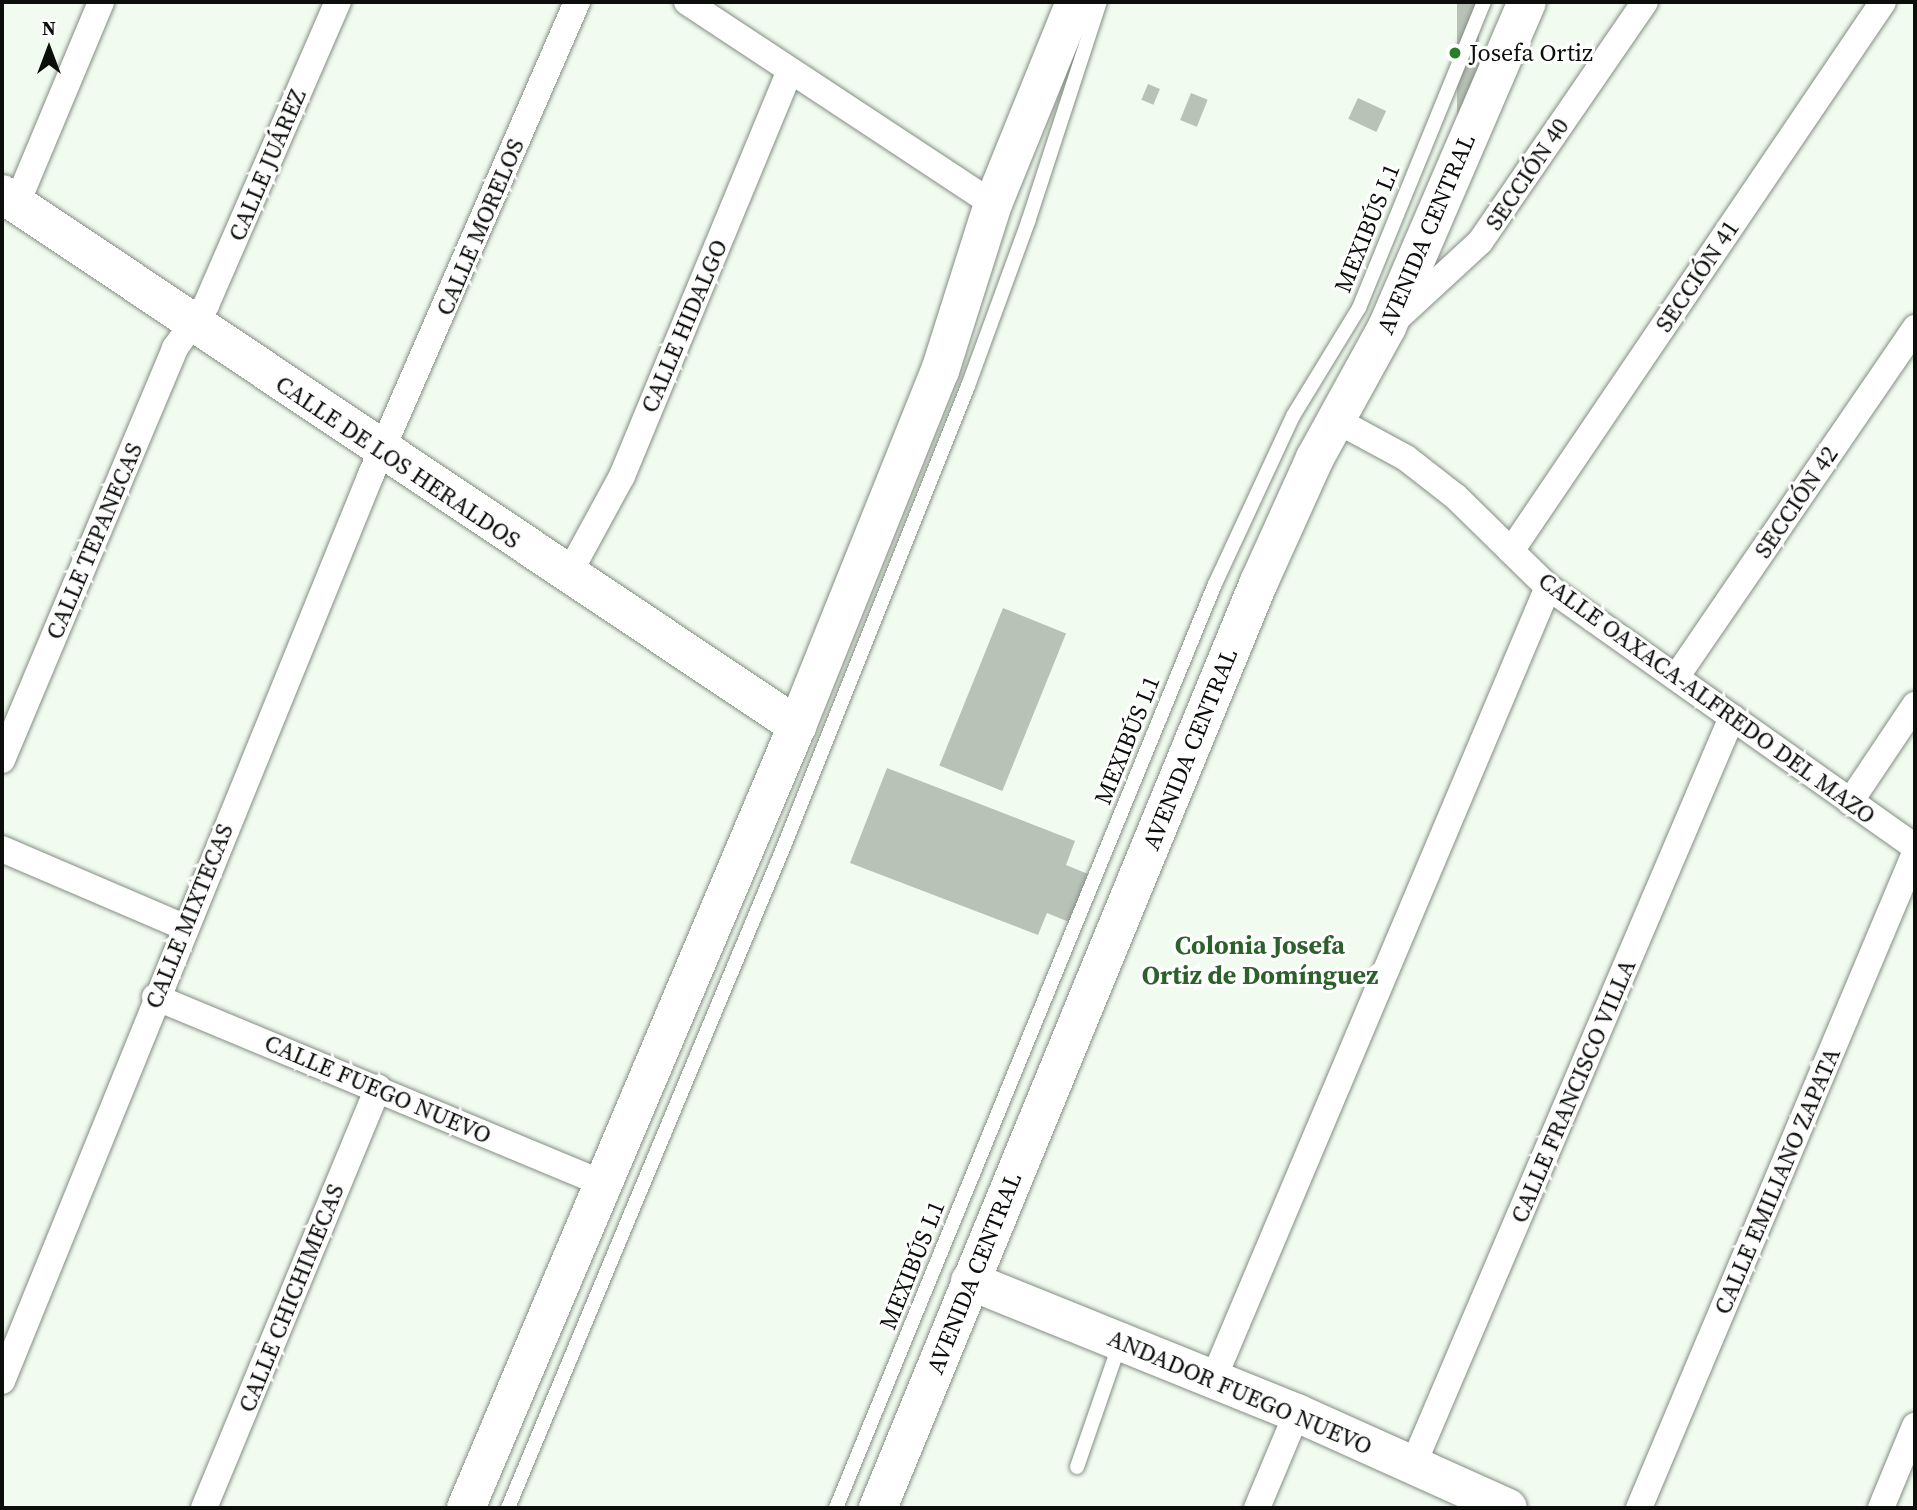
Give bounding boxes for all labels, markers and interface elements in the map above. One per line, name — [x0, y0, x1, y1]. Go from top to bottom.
north arrow — [14, 14, 84, 84]
text: N — [42, 15, 56, 41]
place label: Josefa Ortiz — [1469, 39, 1593, 67]
marker: Josefa Ortiz — [1447, 45, 1463, 61]
street label: CALLE JUÁREZ — [222, 85, 312, 245]
street label: SECCIÓN 40 — [1479, 113, 1575, 235]
street label: AVENIDA CENTRAL — [1371, 130, 1481, 338]
street label: CALLE MORELOS — [430, 134, 530, 320]
street label: MEXIBÚS L1 — [1328, 160, 1406, 296]
street label: SECCIÓN 41 — [1649, 215, 1745, 337]
street label: CALLE HIDALGO — [635, 235, 733, 417]
street label: CALLE DE LOS HERALDOS — [270, 369, 526, 555]
street label: CALLE TEPANECAS — [39, 438, 149, 644]
street label: SECCIÓN 42 — [1748, 441, 1844, 563]
street label: CALLE OAXACA-ALFREDO DEL MAZO — [1533, 566, 1881, 830]
street label: AVENIDA CENTRAL — [1136, 644, 1244, 854]
street label: MEXIBÚS L1 — [1088, 672, 1166, 808]
street label: CALLE MIXTECAS — [139, 819, 239, 1013]
district label: Colonia Josefa Ortiz de Domínguez — [1142, 930, 1378, 992]
street label: CALLE FRANCISCO VILLA — [1504, 955, 1642, 1227]
street label: CALLE FUEGO NUEVO — [260, 1028, 496, 1150]
street label: CALLE EMILIANO ZAPATA — [1708, 1043, 1846, 1319]
street label: AVENIDA CENTRAL — [920, 1168, 1028, 1378]
street label: CALLE CHICHIMECAS — [232, 1180, 350, 1416]
street label: MEXIBÚS L1 — [873, 1197, 951, 1333]
street label: ANDADOR FUEGO NUEVO — [1104, 1323, 1376, 1461]

